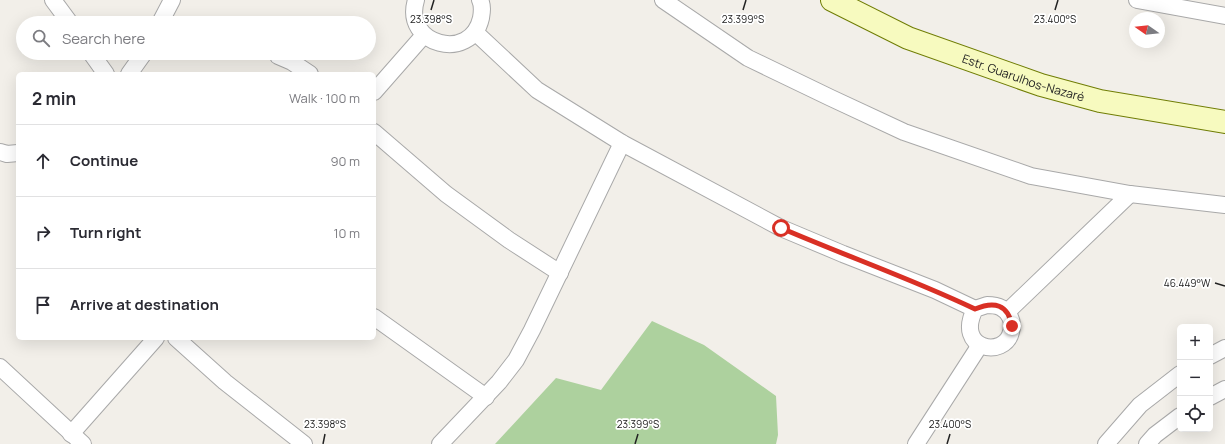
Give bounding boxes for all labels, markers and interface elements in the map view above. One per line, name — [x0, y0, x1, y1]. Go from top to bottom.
text: 23.398°S — [410, 12, 452, 26]
text: 23.399°S — [722, 12, 764, 26]
text: 23.400°S — [1034, 12, 1076, 26]
north arrow — [1129, 12, 1165, 48]
search box — [16, 16, 376, 60]
icon: search — [30, 27, 52, 49]
text: Search here — [62, 28, 145, 49]
street label: Estr. Guarulhos-Nazaré — [960, 49, 1087, 105]
text: 2 min — [32, 87, 76, 110]
text: Walk · 100 m — [289, 89, 360, 107]
icon: ahead — [32, 150, 54, 172]
text: Continue — [70, 150, 138, 171]
text: 90 m — [330, 152, 360, 170]
route start — [772, 219, 790, 237]
icon: right — [32, 222, 54, 244]
text: Turn right — [70, 222, 141, 243]
text: 10 m — [333, 224, 360, 242]
text: 46.449°W — [1164, 276, 1211, 290]
icon: arrive — [32, 294, 54, 316]
text: Arrive at destination — [70, 294, 219, 315]
route end — [1003, 317, 1021, 335]
map controls — [1177, 324, 1213, 432]
button: + — [1177, 324, 1213, 360]
button: − — [1177, 360, 1213, 396]
button: locate — [1177, 396, 1213, 432]
text: 23.398°S — [304, 417, 346, 431]
text: 23.399°S — [617, 417, 659, 431]
text: 23.400°S — [929, 417, 971, 431]

